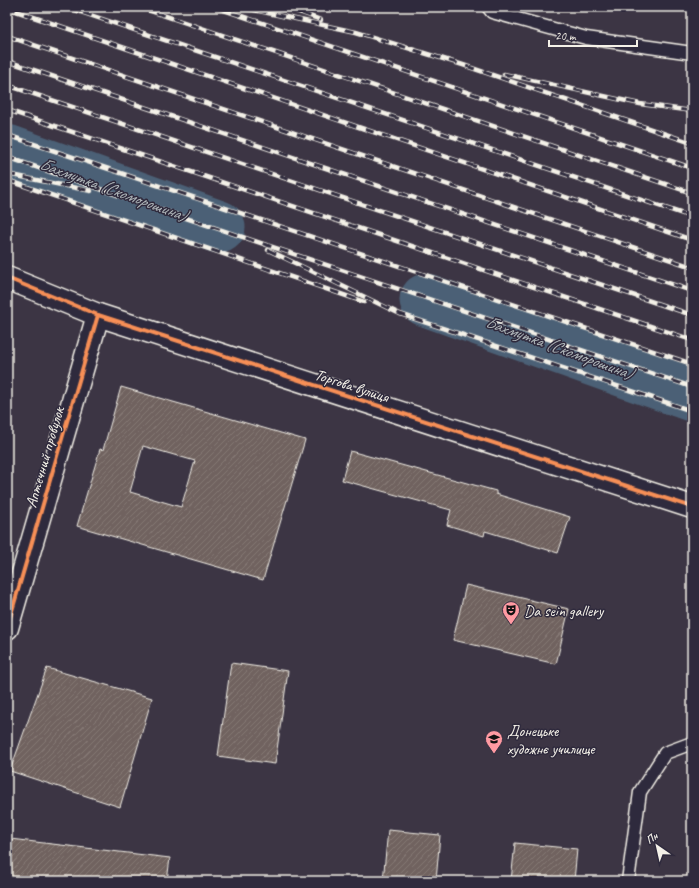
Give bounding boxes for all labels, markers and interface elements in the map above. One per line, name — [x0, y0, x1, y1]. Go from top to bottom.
scale bar — [549, 22, 637, 48]
text: 20 m — [555, 28, 577, 44]
water label: Бахмутка (Скоморошина) — [37, 153, 192, 227]
water label: Бахмутка (Скоморошина) — [483, 311, 638, 385]
street label: Торгова вулиця — [312, 365, 393, 408]
street label: Аптечний провулок — [21, 404, 69, 510]
theatre icon: Da sein gallery — [501, 600, 521, 625]
place label: Da sein gallery — [524, 601, 605, 621]
place label: Донецьке художнє училище — [507, 721, 596, 759]
school or university icon: Донецьке художнє училище — [484, 729, 504, 754]
north arrow — [637, 826, 677, 866]
text: Пн — [643, 828, 661, 847]

